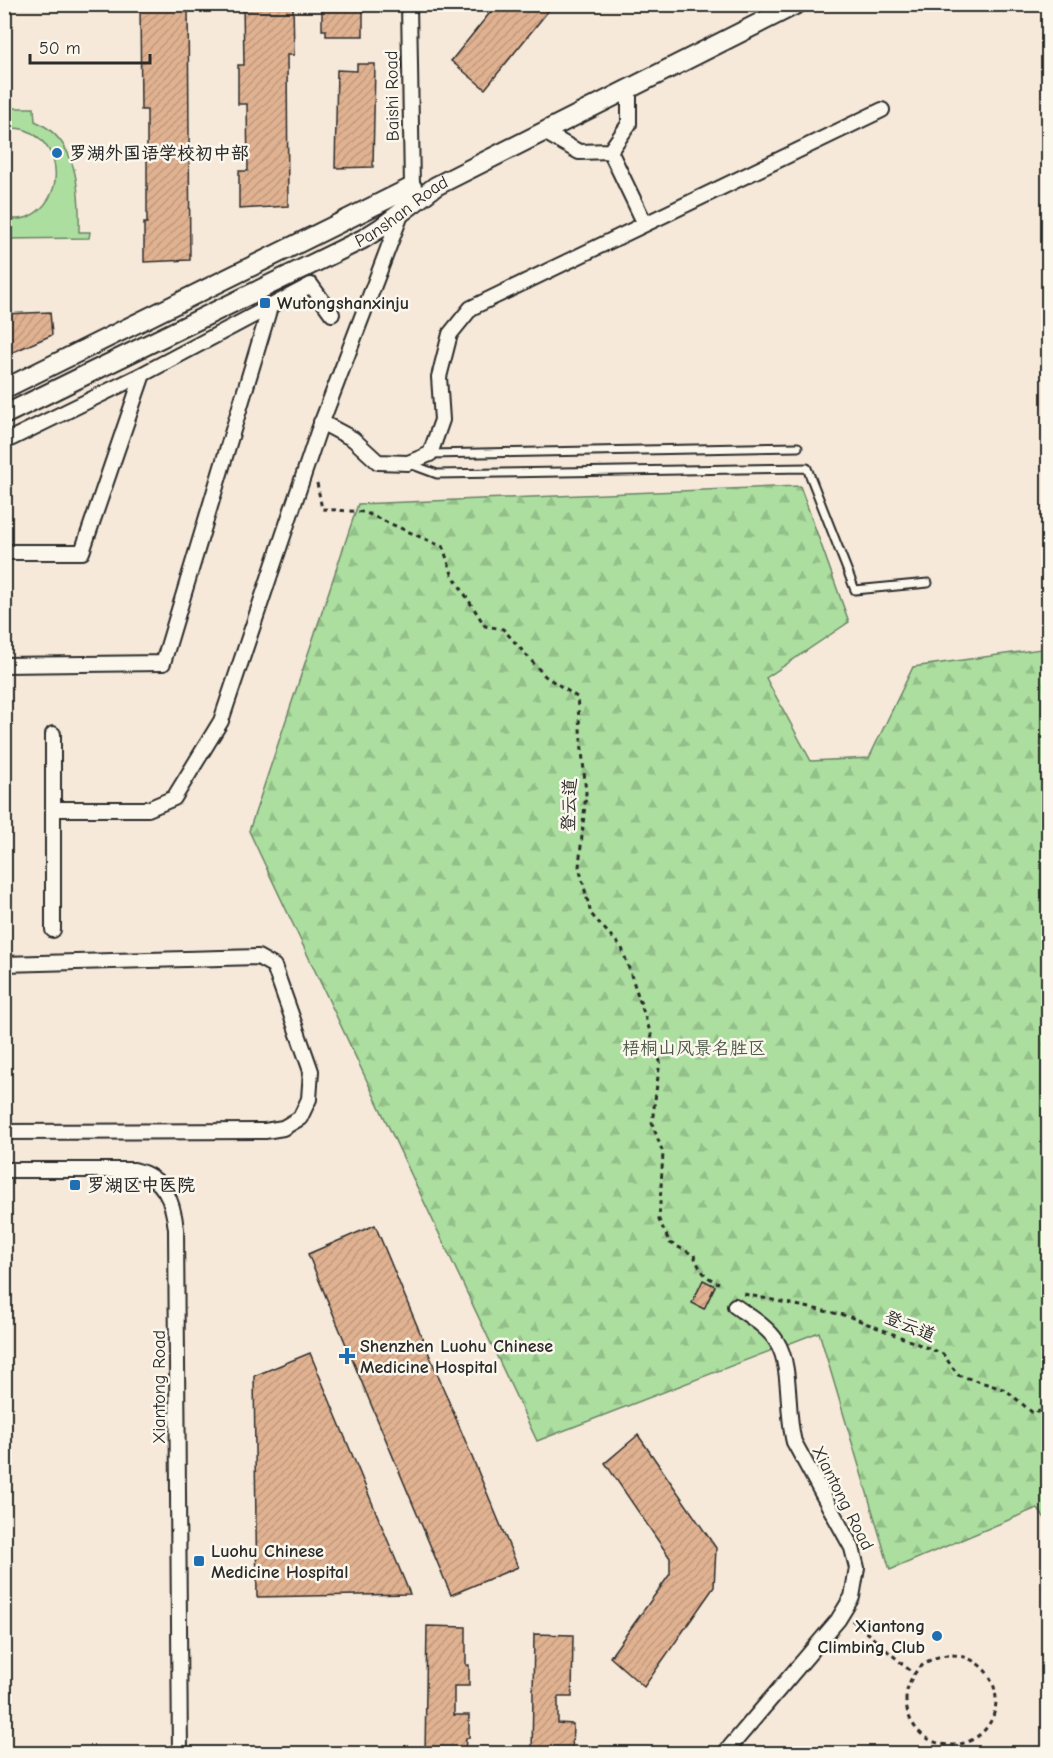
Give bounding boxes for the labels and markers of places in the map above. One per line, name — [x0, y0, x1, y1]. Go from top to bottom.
place label: 罗湖外国语学校初中部 — [69, 143, 249, 164]
marker: 罗湖外国语学校初中部 — [50, 146, 64, 160]
place label: Wutongshanxinju — [277, 293, 409, 314]
marker: Wutongshanxinju — [258, 296, 272, 310]
place label: 罗湖区中医院 — [87, 1175, 195, 1196]
marker: 罗湖区中医院 — [68, 1178, 82, 1192]
place label: Shenzhen Luohu Chinese Medicine Hospital — [360, 1336, 553, 1378]
marker: Shenzhen Luohu Chinese Medicine Hospital — [338, 1347, 356, 1365]
place label: Luohu Chinese Medicine Hospital — [211, 1541, 348, 1583]
marker: Luohu Chinese Medicine Hospital — [192, 1554, 206, 1568]
place label: Xiantong Climbing Club — [818, 1616, 925, 1658]
marker: Xiantong Climbing Club — [930, 1629, 944, 1643]

